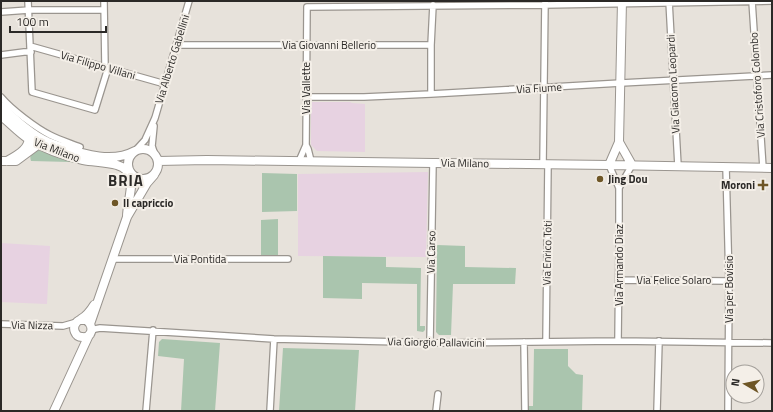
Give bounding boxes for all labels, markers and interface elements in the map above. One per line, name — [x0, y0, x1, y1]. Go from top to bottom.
scale bar — [10, 8, 106, 34]
text: 100 m — [16, 12, 49, 31]
street label: Via Alberto Gabellini — [151, 12, 193, 106]
street label: Via Cristoforo Colombo — [745, 31, 769, 138]
street label: Via Giacomo Leopardi — [662, 34, 684, 134]
street label: Via Giovanni Bellerio — [282, 37, 376, 53]
street label: Via Filippo Villani — [59, 47, 137, 83]
street label: Via Vallette — [298, 61, 314, 114]
street label: Via Fiume — [516, 79, 563, 97]
street label: Via Milano — [32, 134, 83, 166]
street label: Via Milano — [441, 155, 489, 171]
district label: BRIA — [108, 169, 144, 192]
place label: Jing Dou — [608, 171, 648, 187]
marker: Jing Dou — [595, 174, 605, 184]
place label: Moroni — [721, 177, 755, 193]
marker: Moroni — [758, 180, 768, 190]
place label: Il capriccio — [123, 195, 174, 211]
marker: Il capriccio — [110, 198, 120, 208]
street label: Via Enrico Toti — [538, 220, 556, 286]
street label: Via Armando Diaz — [611, 224, 627, 306]
street label: Via Carso — [423, 230, 439, 274]
street label: Via Pontida — [174, 251, 227, 267]
street label: Via per Bovisio — [721, 255, 737, 323]
street label: Via Felice Solaro — [637, 272, 712, 288]
street label: Via Nizza — [11, 317, 54, 333]
street label: Via Giorgio Pallavicini — [387, 333, 485, 351]
north arrow — [725, 364, 765, 404]
text: N — [727, 377, 744, 387]

